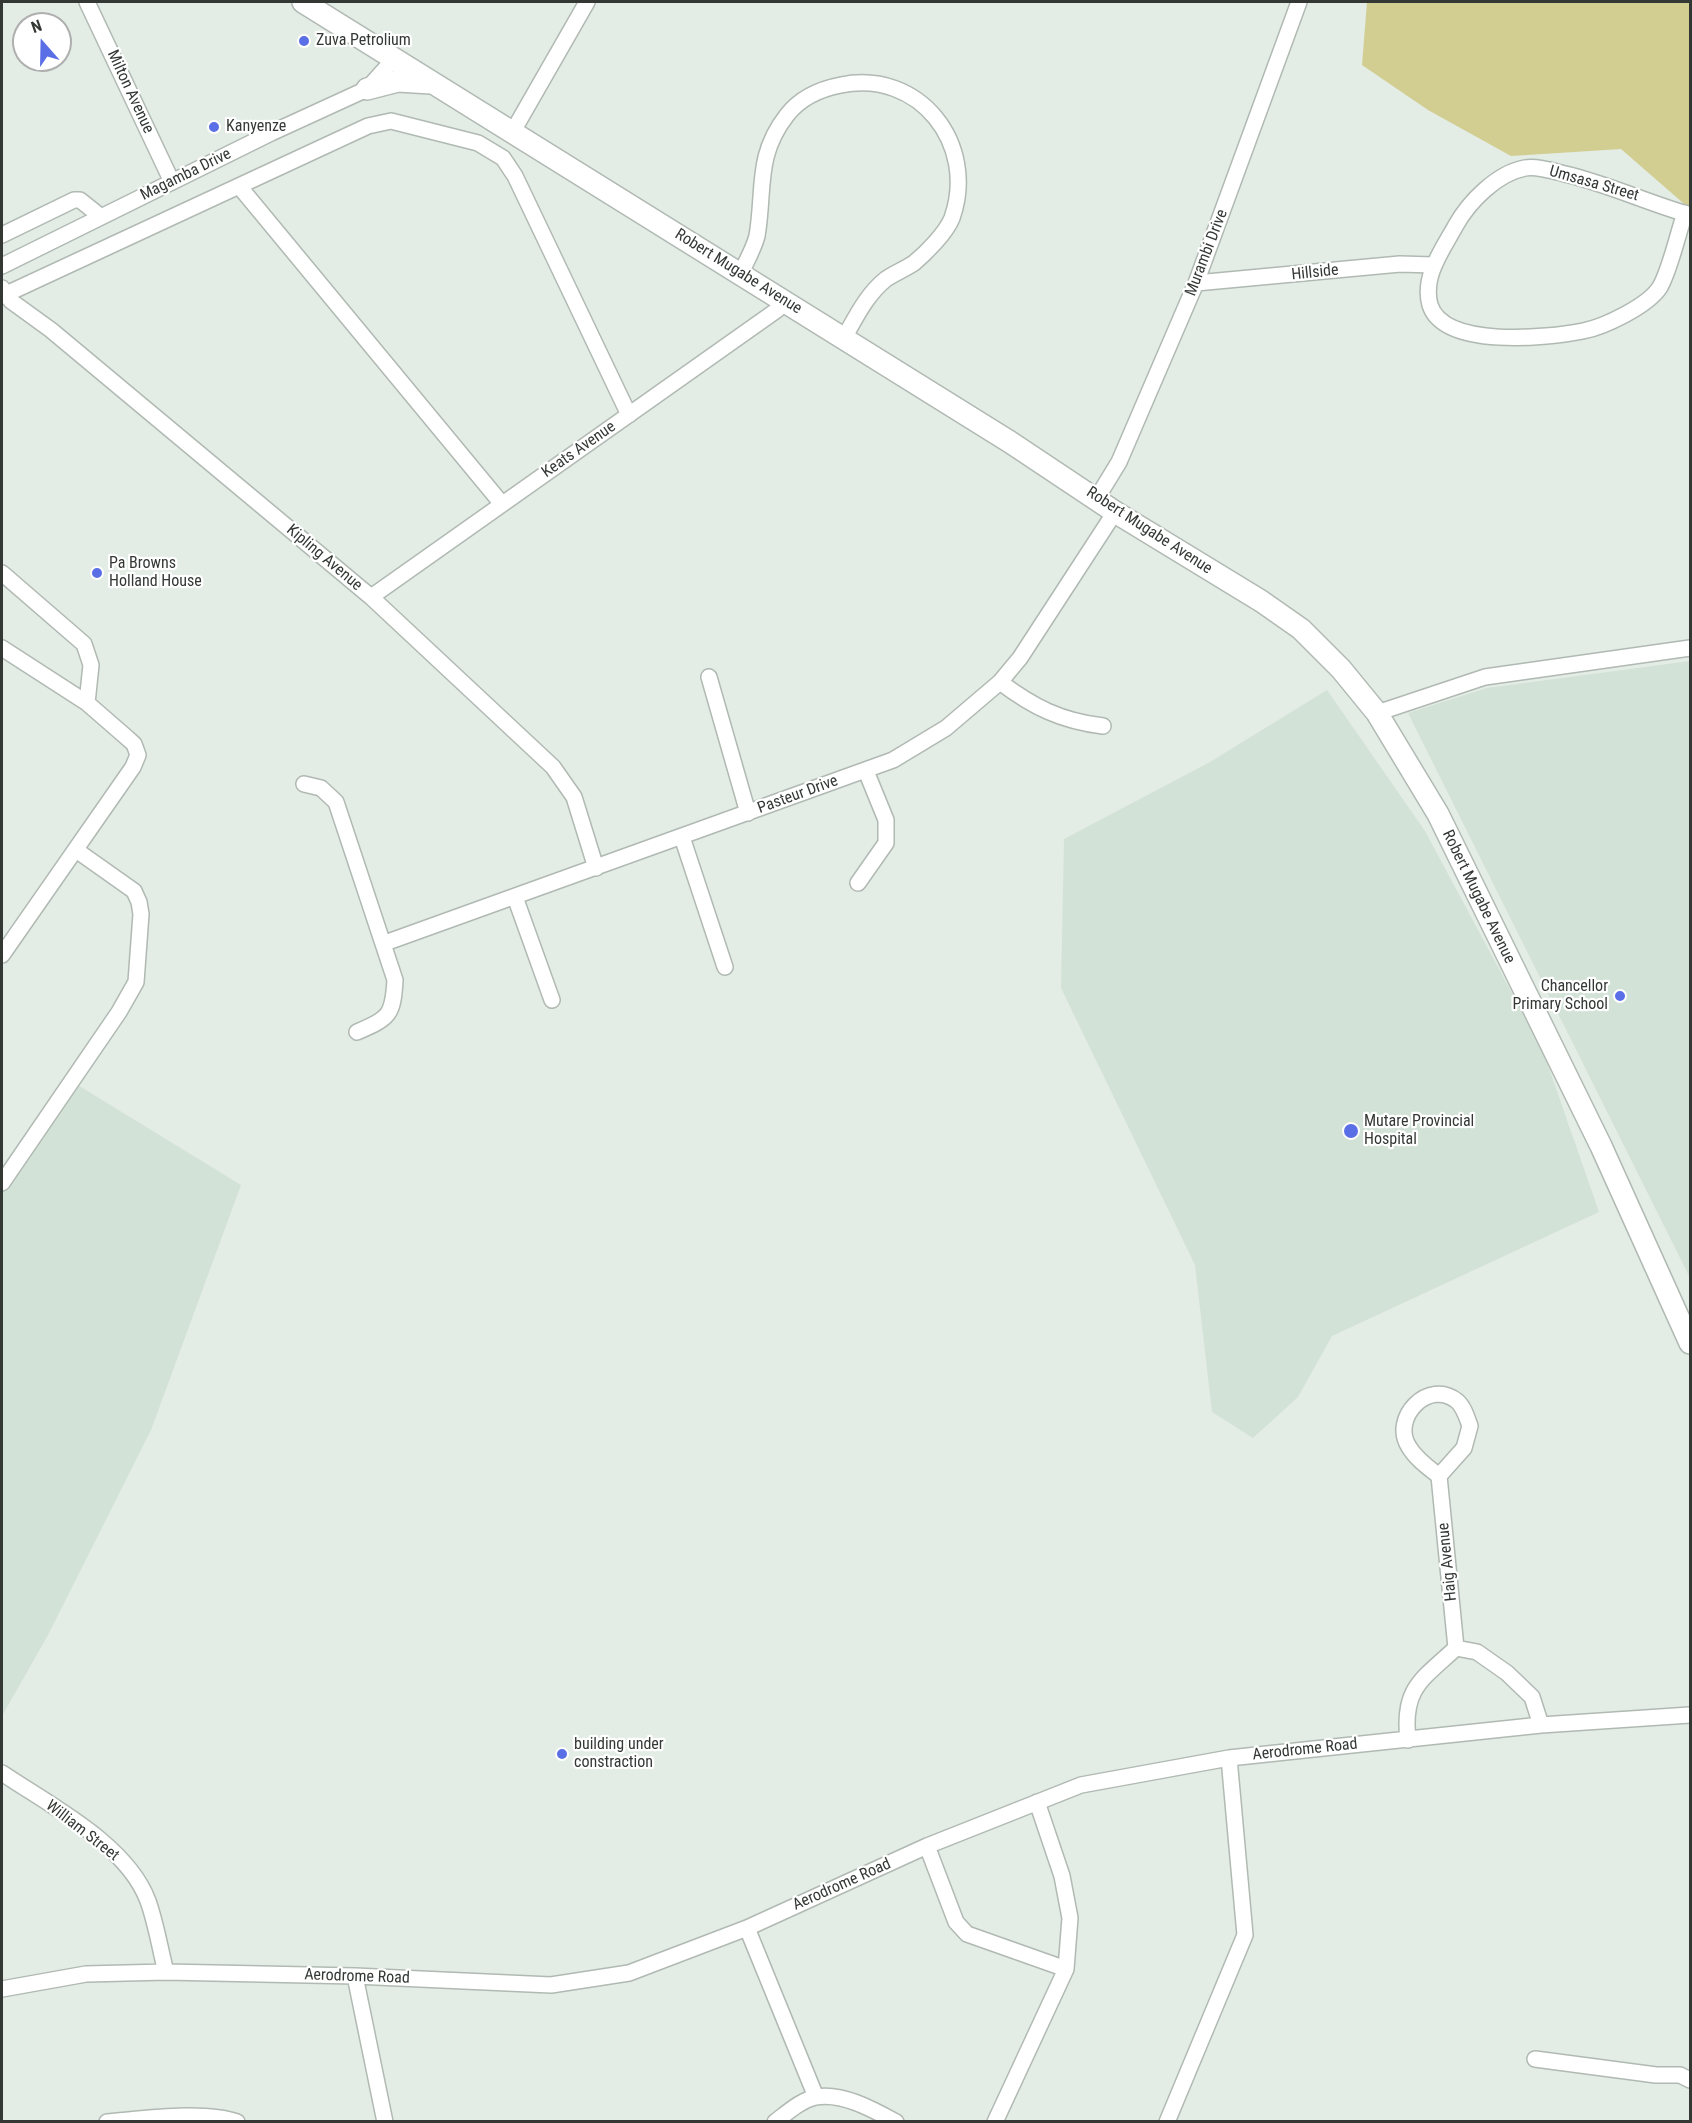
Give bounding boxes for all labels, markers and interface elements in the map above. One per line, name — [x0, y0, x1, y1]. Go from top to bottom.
north arrow — [12, 12, 72, 72]
text: N — [28, 16, 44, 37]
place label: Zuva Petrolium — [316, 31, 411, 51]
marker: Zuva Petrolium — [297, 34, 311, 48]
street label: Milton Avenue — [102, 47, 158, 137]
place label: Kanyenze — [226, 117, 286, 137]
marker: Kanyenze — [207, 120, 221, 134]
street label: Magamba Drive — [138, 145, 234, 205]
street label: Umsasa Street — [1547, 162, 1641, 206]
street label: Murambi Drive — [1182, 207, 1232, 299]
street label: Robert Mugabe Avenue — [671, 225, 805, 319]
street label: Hillside — [1290, 261, 1340, 285]
street label: Keats Avenue — [538, 418, 620, 482]
street label: Robert Mugabe Avenue — [1083, 483, 1215, 579]
street label: Kipling Avenue — [282, 521, 366, 595]
place label: Pa Browns Holland House — [109, 554, 202, 592]
marker: Pa Browns Holland House — [90, 566, 104, 580]
street label: Pasteur Drive — [755, 772, 841, 818]
street label: Robert Mugabe Avenue — [1437, 827, 1519, 967]
place label: Chancellor Primary School — [1512, 977, 1608, 1015]
marker: Chancellor Primary School — [1613, 989, 1627, 1003]
place label: Mutare Provincial Hospital — [1364, 1112, 1474, 1150]
marker: Mutare Provincial Hospital — [1342, 1122, 1360, 1140]
street label: Haig Avenue — [1434, 1522, 1462, 1602]
place label: building under constraction — [574, 1735, 664, 1773]
street label: Aerodrome Road — [1252, 1735, 1358, 1765]
marker: building under constraction — [555, 1747, 569, 1761]
street label: William Street — [42, 1796, 122, 1866]
street label: Aerodrome Road — [790, 1855, 894, 1915]
street label: Aerodrome Road — [304, 1966, 410, 1988]

